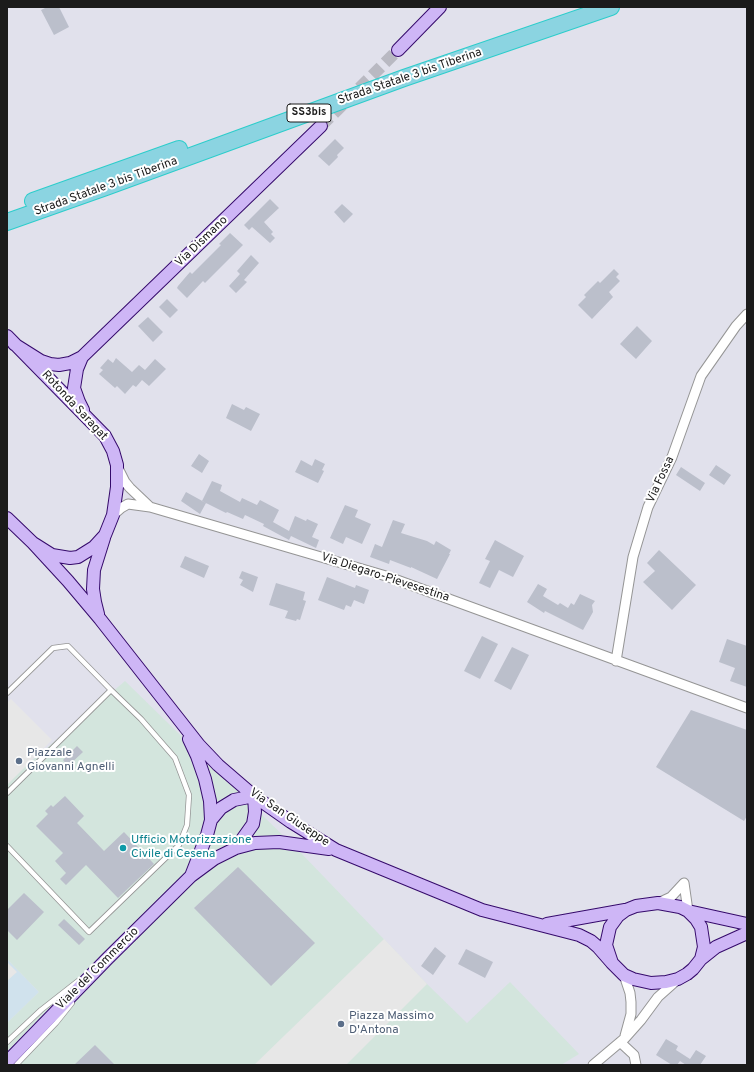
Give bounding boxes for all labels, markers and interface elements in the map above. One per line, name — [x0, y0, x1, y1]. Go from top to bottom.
street label: Strada Statale 3 bis Tiberina — [336, 46, 484, 108]
road number: SS3bis — [287, 104, 331, 122]
street label: Strada Statale 3 bis Tiberina — [32, 154, 180, 220]
street label: Via Dismano — [173, 213, 231, 271]
street label: Rotonda Saragat — [38, 368, 110, 444]
street label: Via Fossa — [644, 454, 678, 506]
street label: Via Diegaro-Pievesestina — [319, 550, 451, 606]
place label: Piazzale Giovanni Agnelli — [27, 747, 114, 775]
marker: Piazzale Giovanni Agnelli — [14, 756, 24, 766]
street label: Via San Giuseppe — [246, 786, 332, 850]
place label: Ufficio Motorizzazione Civile di Cesena — [131, 834, 251, 862]
marker: Ufficio Motorizzazione Civile di Cesena — [118, 843, 128, 853]
street label: Viale del Commercio — [54, 925, 142, 1013]
place label: Piazza Massimo D'Antona — [349, 1010, 434, 1038]
marker: Piazza Massimo D'Antona — [336, 1019, 346, 1029]

